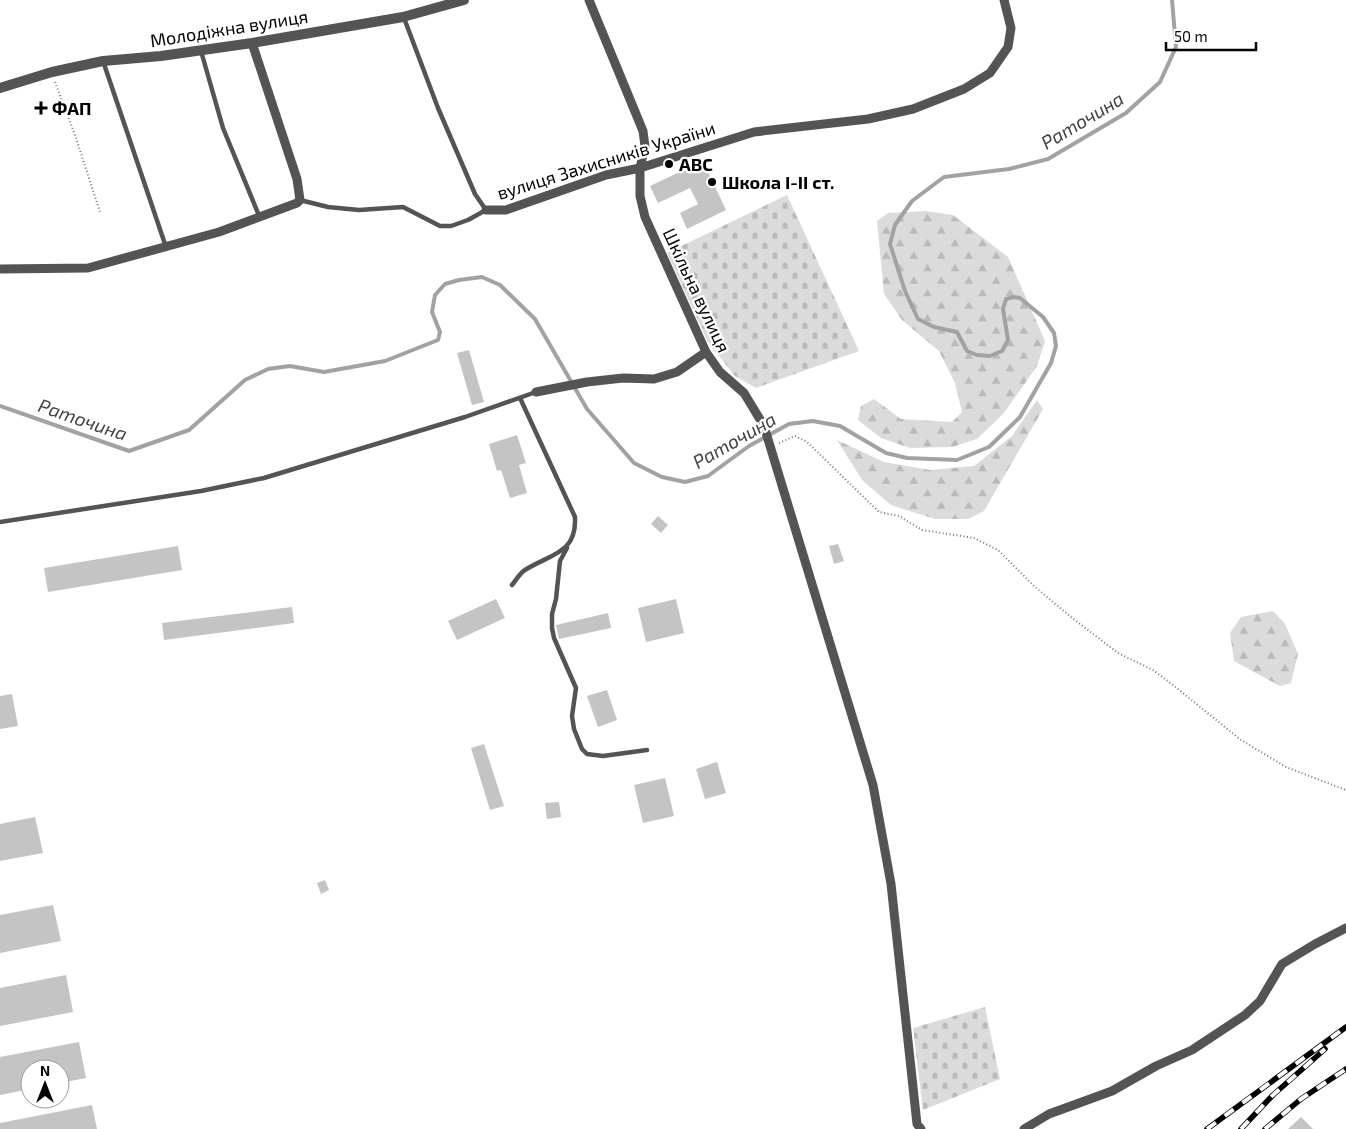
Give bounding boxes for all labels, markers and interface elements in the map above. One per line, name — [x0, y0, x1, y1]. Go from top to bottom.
street label: Молодіжна вулиця — [148, 5, 310, 51]
scale bar — [1166, 20, 1256, 52]
text: 50 m — [1174, 27, 1208, 45]
water label: Раточина — [1036, 86, 1128, 154]
place label: ФАП — [52, 97, 92, 119]
marker: ФАП — [34, 101, 48, 115]
street label: вулиця Захисників України — [494, 116, 718, 204]
place label: ABC — [679, 153, 713, 175]
marker: ABC — [663, 158, 675, 170]
place label: Школа І-ІІ ст. — [722, 171, 834, 193]
marker: Школа І-ІІ ст. — [706, 176, 718, 188]
street label: Шкільна вулиця — [659, 224, 735, 356]
water label: Раточина — [36, 393, 130, 445]
water label: Раточина — [688, 407, 780, 473]
north arrow — [20, 1059, 70, 1109]
text: N — [40, 1062, 50, 1079]

